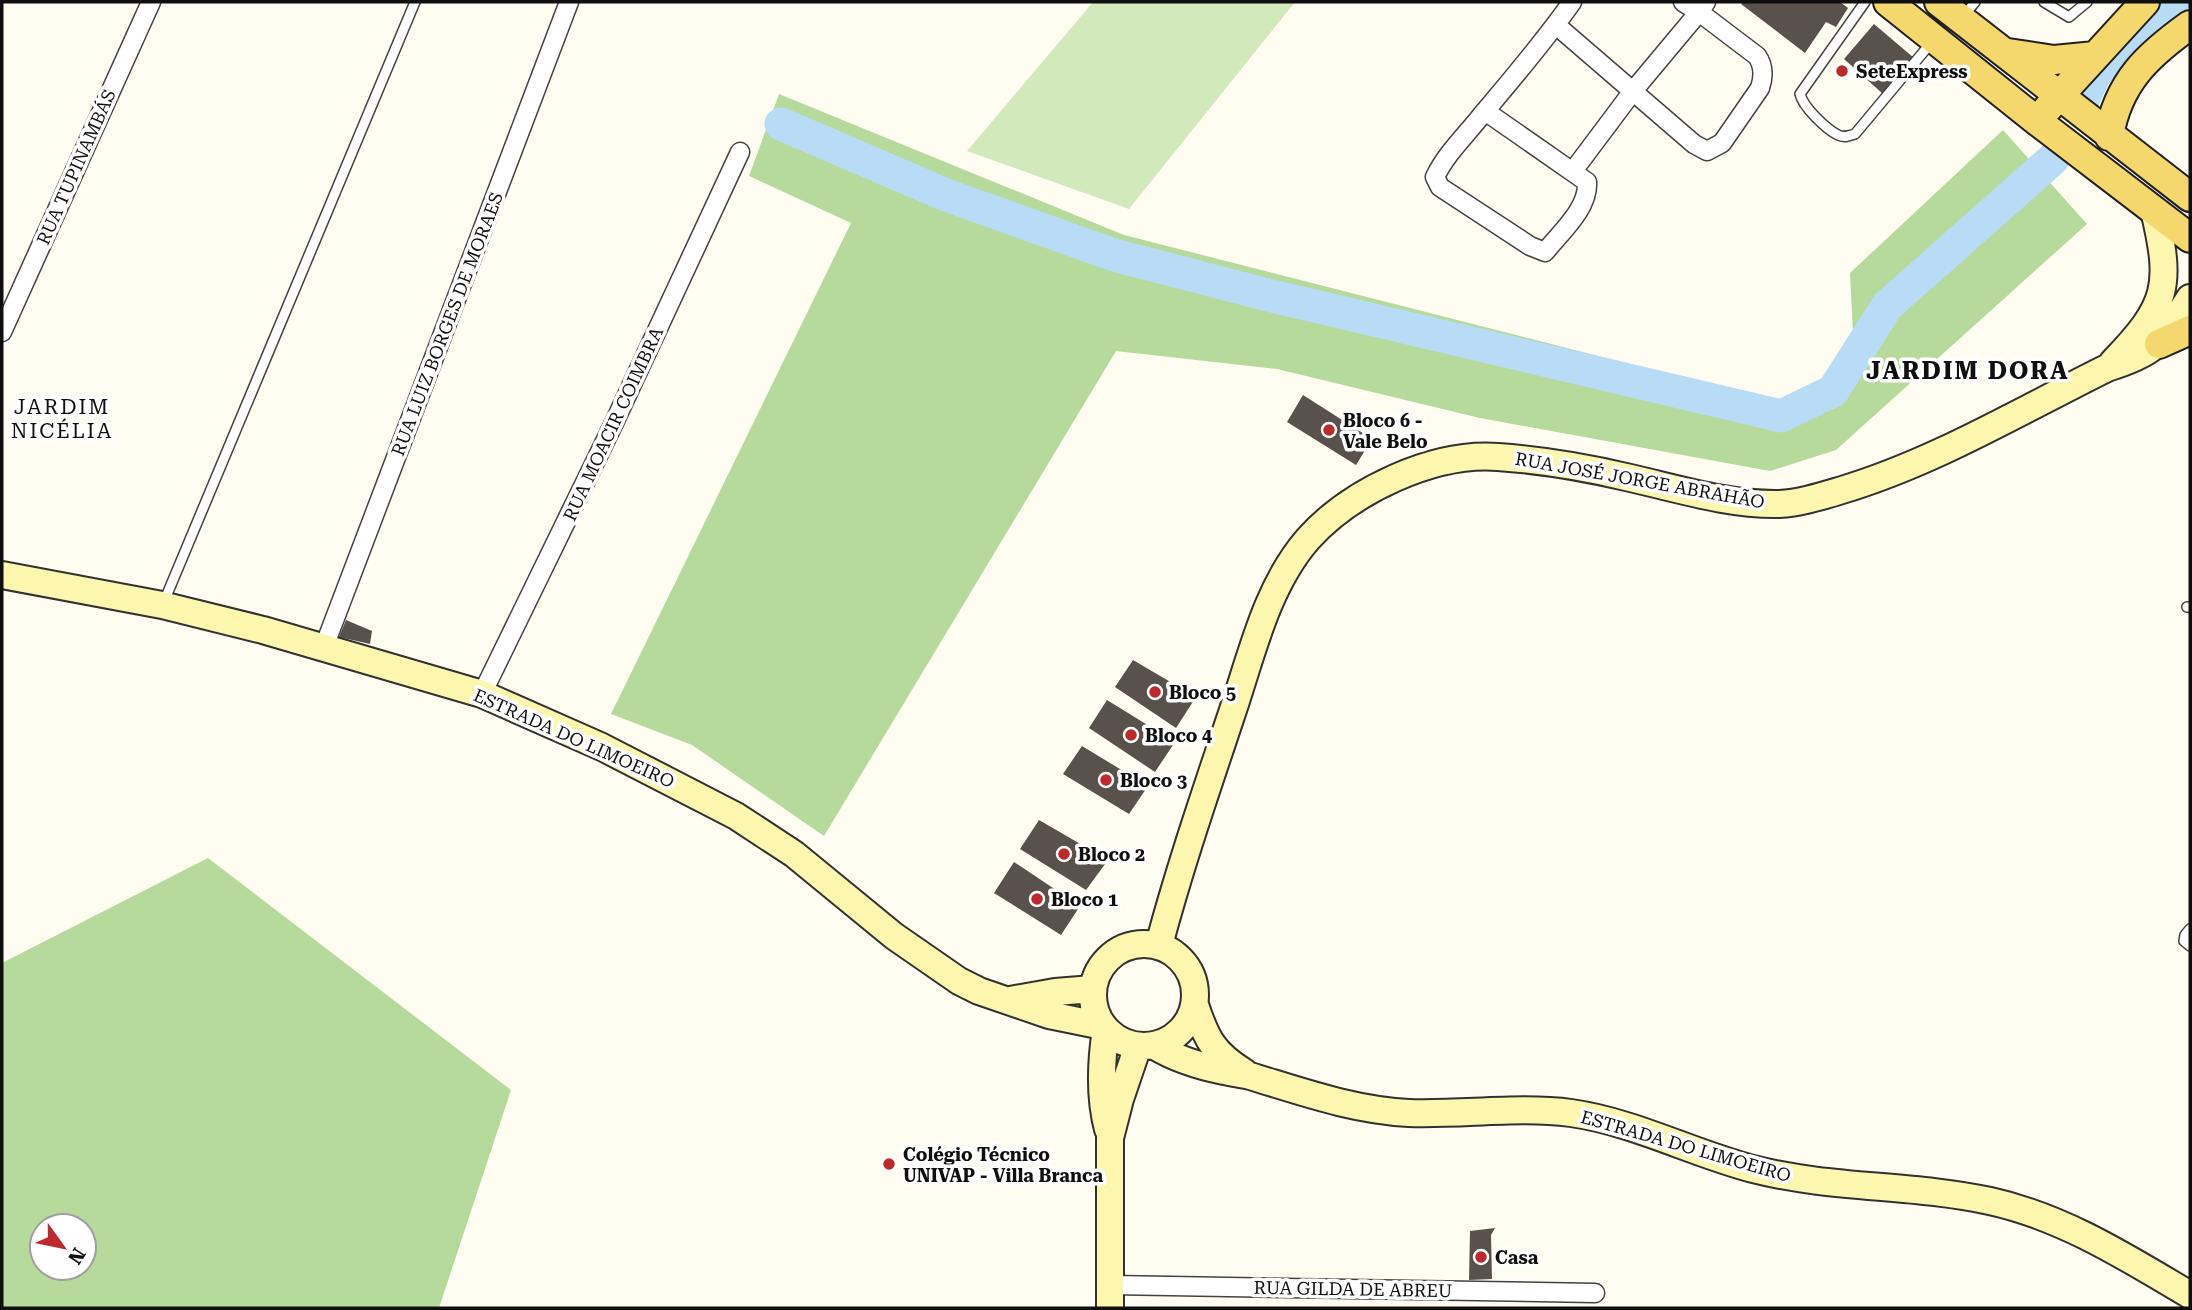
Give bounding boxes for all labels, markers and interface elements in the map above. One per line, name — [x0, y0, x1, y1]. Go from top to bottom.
place label: SeteExpress — [1856, 61, 1968, 82]
marker: SeteExpress — [1834, 63, 1850, 79]
street label: RUA TUPINAMBÁS — [32, 86, 120, 248]
street label: RUA LUIZ BORGES DE MORAES — [387, 189, 507, 459]
street label: RUA MOACIR COIMBRA — [559, 323, 667, 524]
district label: JARDIM DORA — [1866, 357, 2070, 385]
district label: JARDIM NICÉLIA — [11, 395, 113, 443]
place label: Bloco 6 - Vale Belo — [1343, 410, 1428, 452]
marker: Bloco 6 - Vale Belo — [1321, 422, 1337, 438]
street label: RUA JOSÉ JORGE ABRAHÃO — [1514, 448, 1766, 512]
place label: Bloco 5 — [1169, 682, 1236, 703]
street label: ESTRADA DO LIMOEIRO — [470, 684, 678, 792]
marker: Bloco 5 — [1147, 684, 1163, 700]
place label: Bloco 4 — [1145, 725, 1212, 746]
marker: Bloco 4 — [1123, 727, 1139, 743]
place label: Bloco 3 — [1120, 770, 1187, 791]
marker: Bloco 3 — [1098, 772, 1114, 788]
place label: Bloco 2 — [1078, 844, 1145, 865]
marker: Bloco 2 — [1056, 846, 1072, 862]
place label: Bloco 1 — [1051, 889, 1118, 910]
marker: Bloco 1 — [1029, 891, 1045, 907]
street label: ESTRADA DO LIMOEIRO — [1578, 1106, 1794, 1186]
place label: Colégio Técnico UNIVAP - Villa Branca — [903, 1144, 1103, 1186]
marker: Colégio Técnico UNIVAP - Villa Branca — [881, 1156, 897, 1172]
north arrow — [28, 1212, 98, 1282]
text: N — [63, 1244, 90, 1269]
place label: Casa — [1495, 1247, 1539, 1268]
marker: Casa — [1473, 1249, 1489, 1265]
street label: RUA GILDA DE ABREU — [1253, 1277, 1453, 1301]

